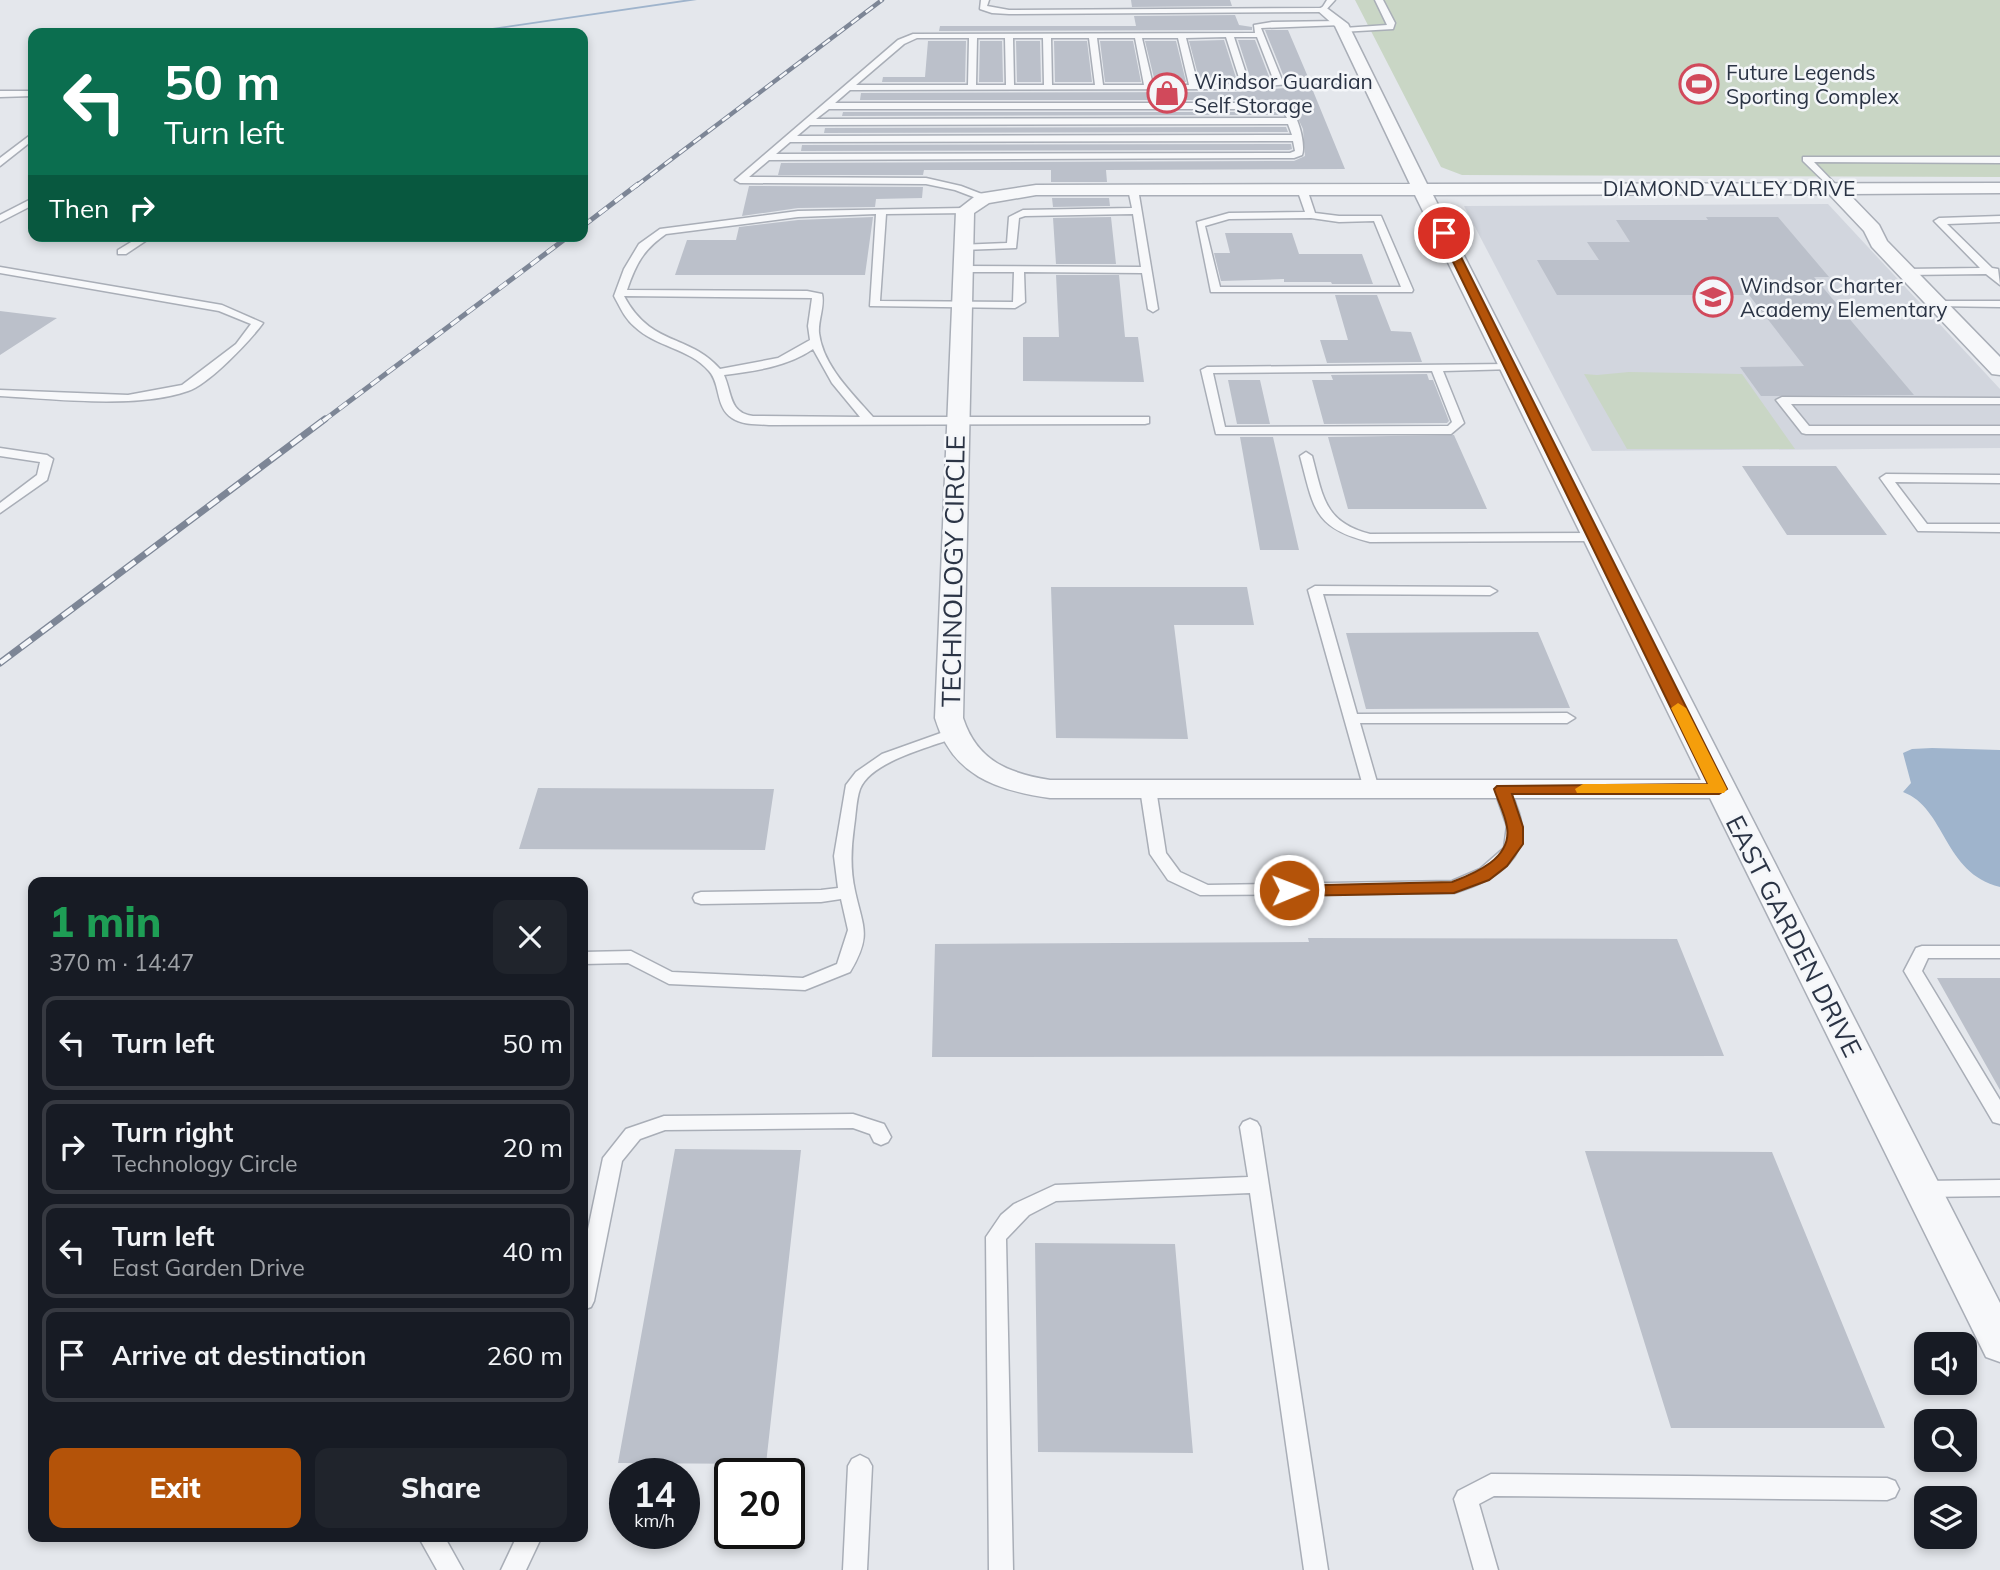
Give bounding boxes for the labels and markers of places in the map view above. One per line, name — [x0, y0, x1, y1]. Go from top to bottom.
place label: Future Legends Sporting Complex — [1726, 59, 1899, 109]
sports icon: Future Legends Sporting Complex — [1678, 63, 1720, 105]
place label: Windsor Guardian Self Storage — [1194, 68, 1373, 118]
shop icon: Windsor Guardian Self Storage — [1146, 72, 1188, 114]
pin — [1414, 203, 1474, 263]
place label: Windsor Charter Academy Elementary — [1740, 272, 1948, 322]
school or university icon: Windsor Charter Academy Elementary — [1692, 276, 1734, 318]

